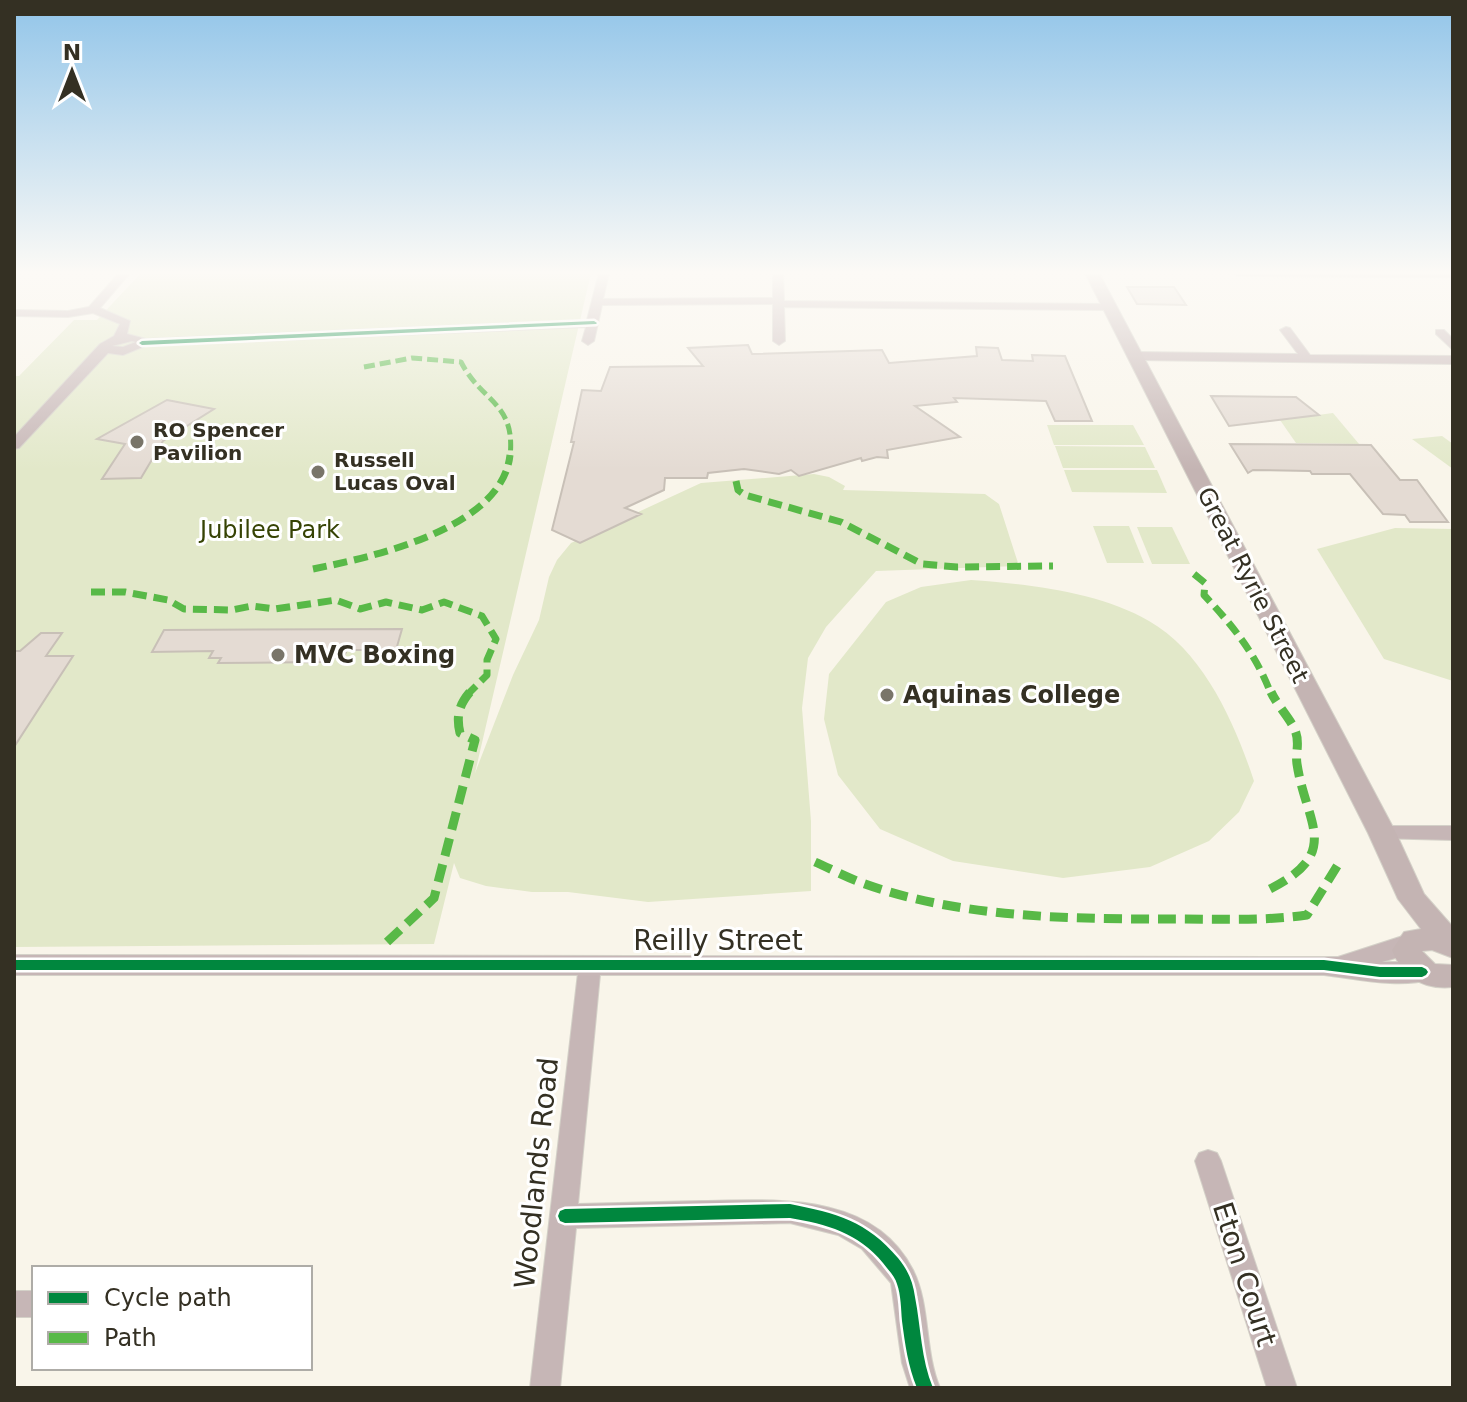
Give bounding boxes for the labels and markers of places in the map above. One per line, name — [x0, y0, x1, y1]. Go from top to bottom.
place label: RO Spencer Pavilion — [153, 418, 284, 465]
marker: RO Spencer Pavilion — [128, 433, 146, 451]
place label: Russell Lucas Oval — [334, 448, 456, 495]
marker: Russell Lucas Oval — [309, 463, 327, 481]
place label: MVC Boxing — [294, 641, 455, 669]
marker: MVC Boxing — [269, 646, 287, 664]
place label: Aquinas College — [903, 681, 1120, 709]
marker: Aquinas College — [878, 686, 896, 704]

